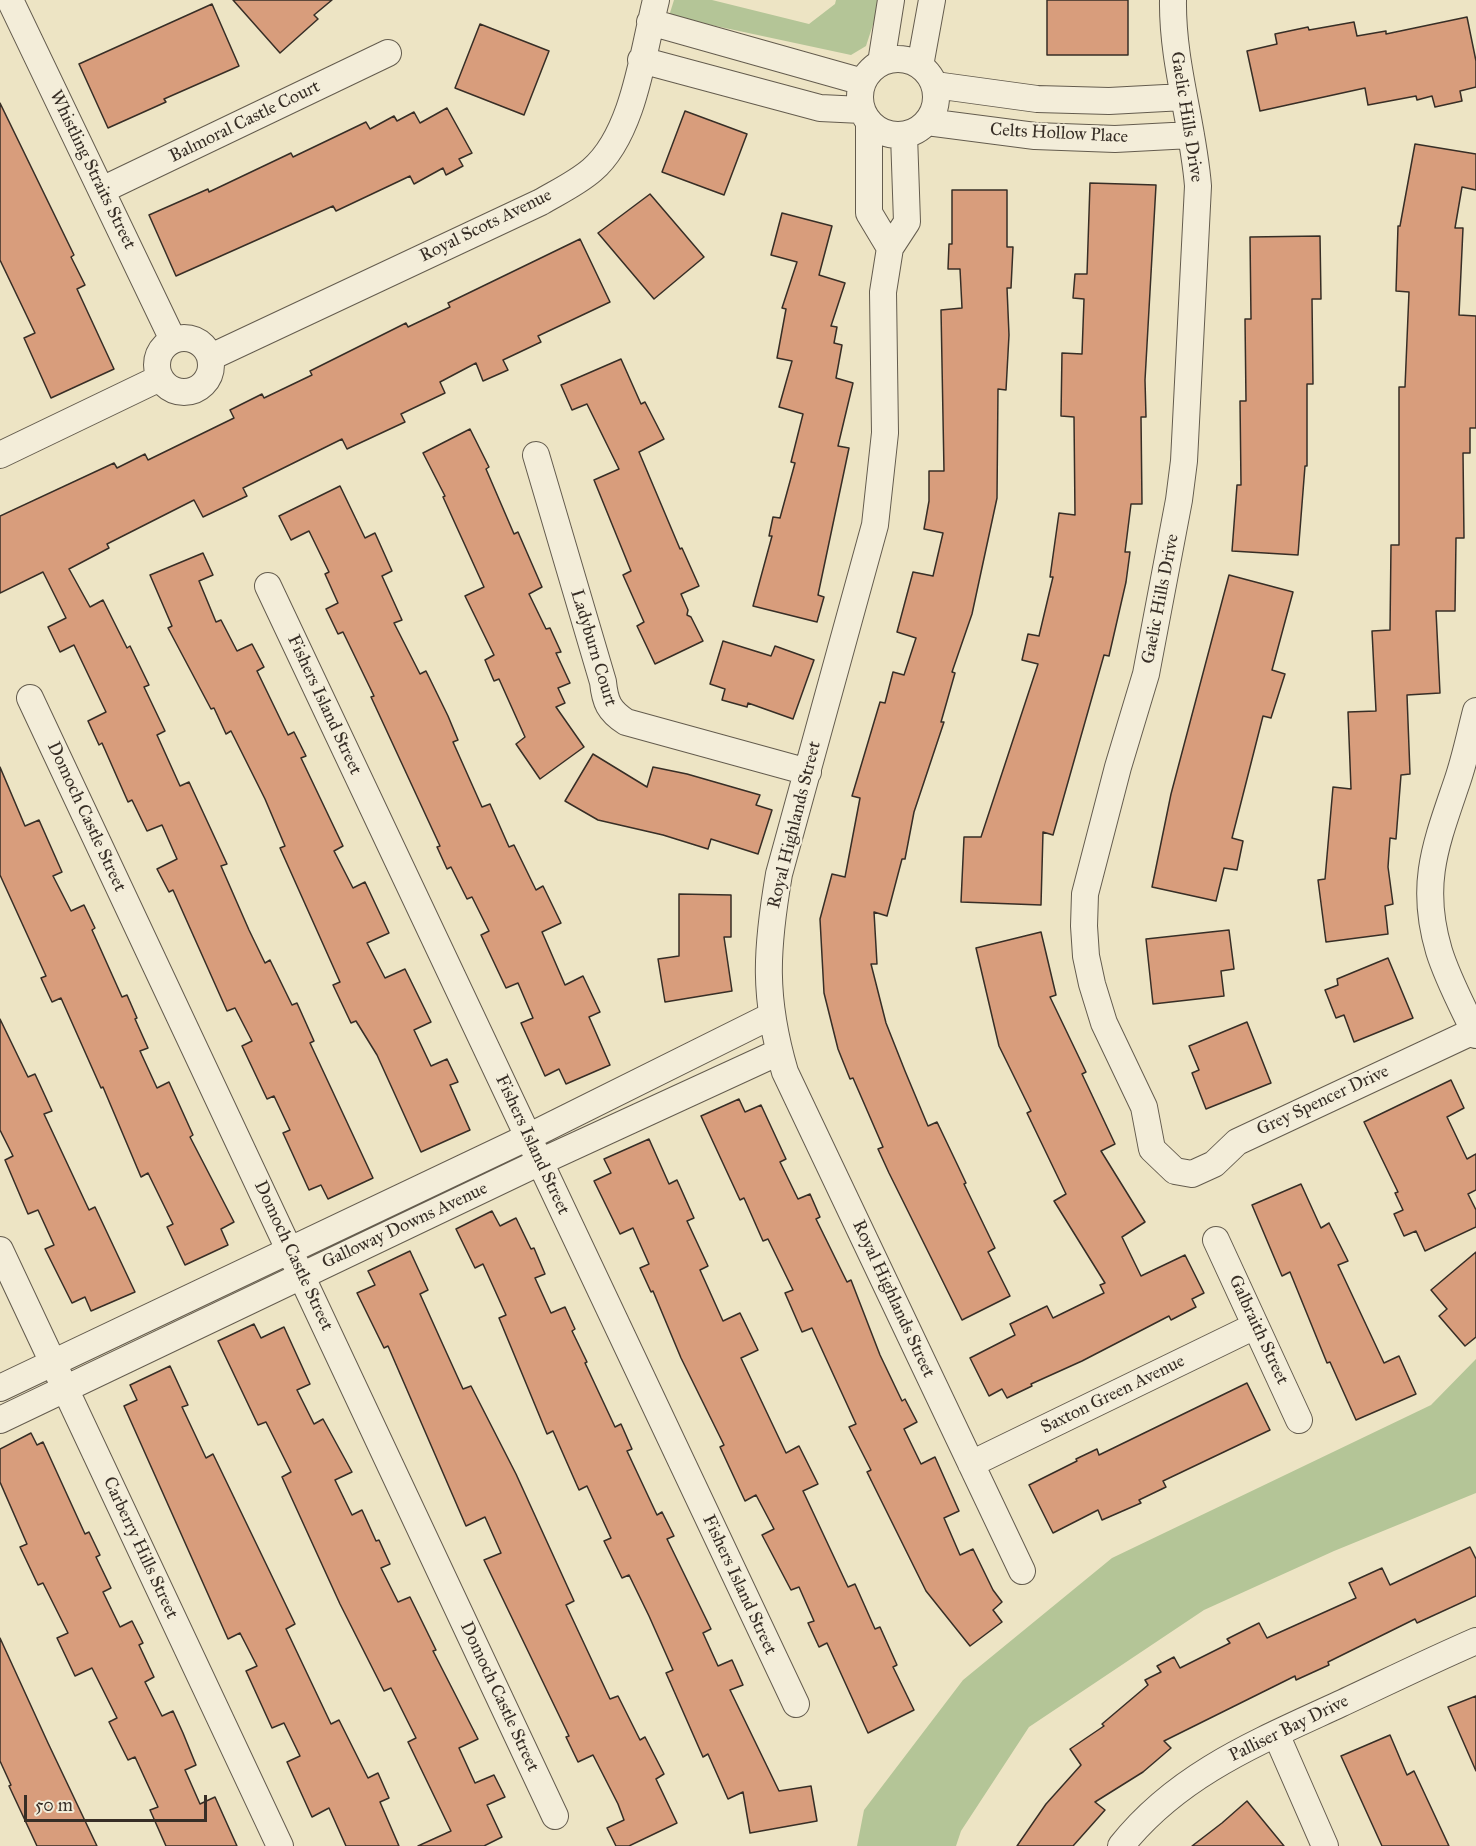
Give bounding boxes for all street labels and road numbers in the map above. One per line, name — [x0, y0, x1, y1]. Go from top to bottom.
street label: Gaelic Hills Drive — [1165, 50, 1207, 184]
street label: Balmoral Castle Court — [166, 76, 324, 168]
street label: Whistling Straits Street — [44, 87, 140, 253]
street label: Celts Hollow Place — [989, 120, 1129, 148]
street label: Royal Scots Avenue — [416, 185, 556, 267]
street label: Gaelic Hills Drive — [1138, 532, 1184, 666]
street label: Ladyburn Court — [565, 587, 621, 709]
street label: Fishers Island Street — [282, 632, 366, 778]
street label: Domoch Castle Street — [42, 739, 130, 895]
street label: Royal Highlands Street — [764, 739, 826, 911]
street label: Grey Spencer Drive — [1253, 1061, 1393, 1141]
street label: Fishers Island Street — [490, 1072, 574, 1218]
street label: Domoch Castle Street — [249, 1178, 337, 1334]
street label: Galloway Downs Avenue — [319, 1178, 491, 1274]
street label: Royal Highlands Street — [847, 1217, 939, 1381]
street label: Galbraith Street — [1223, 1272, 1293, 1388]
street label: Saxton Green Avenue — [1037, 1351, 1189, 1439]
street label: Carberry Hills Street — [98, 1474, 182, 1622]
street label: Fishers Island Street — [697, 1512, 781, 1658]
street label: Domoch Castle Street — [455, 1619, 543, 1775]
street label: Palliser Bay Drive — [1226, 1691, 1352, 1767]

